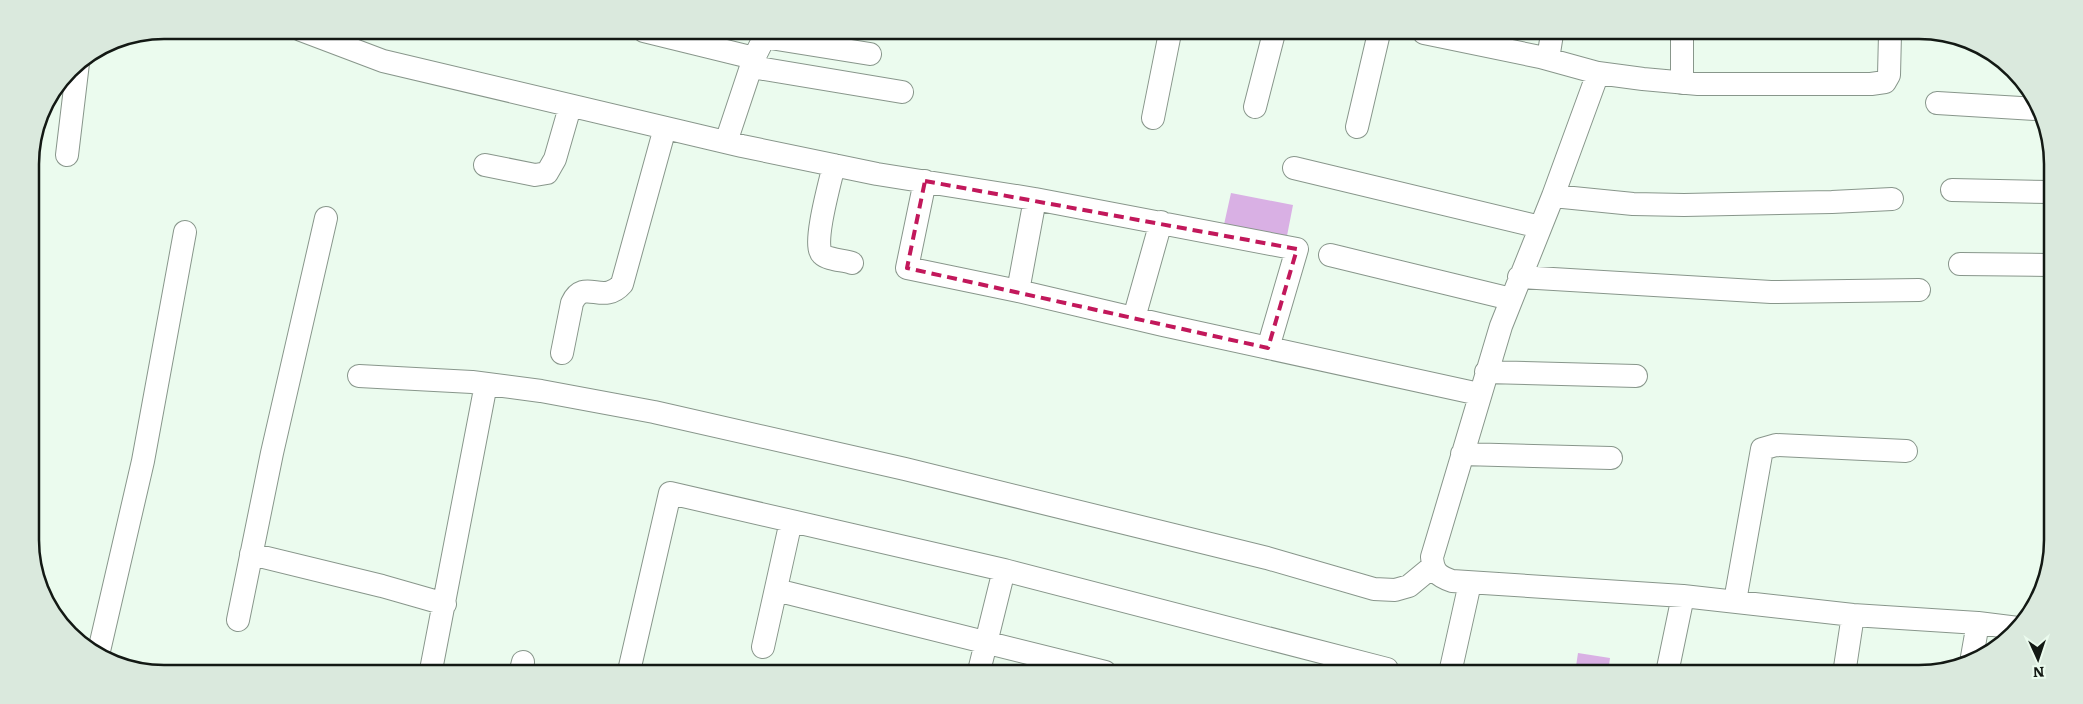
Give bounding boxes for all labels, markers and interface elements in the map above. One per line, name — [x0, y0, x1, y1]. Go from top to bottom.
north arrow — [2013, 634, 2063, 684]
text: N — [2032, 663, 2045, 683]

